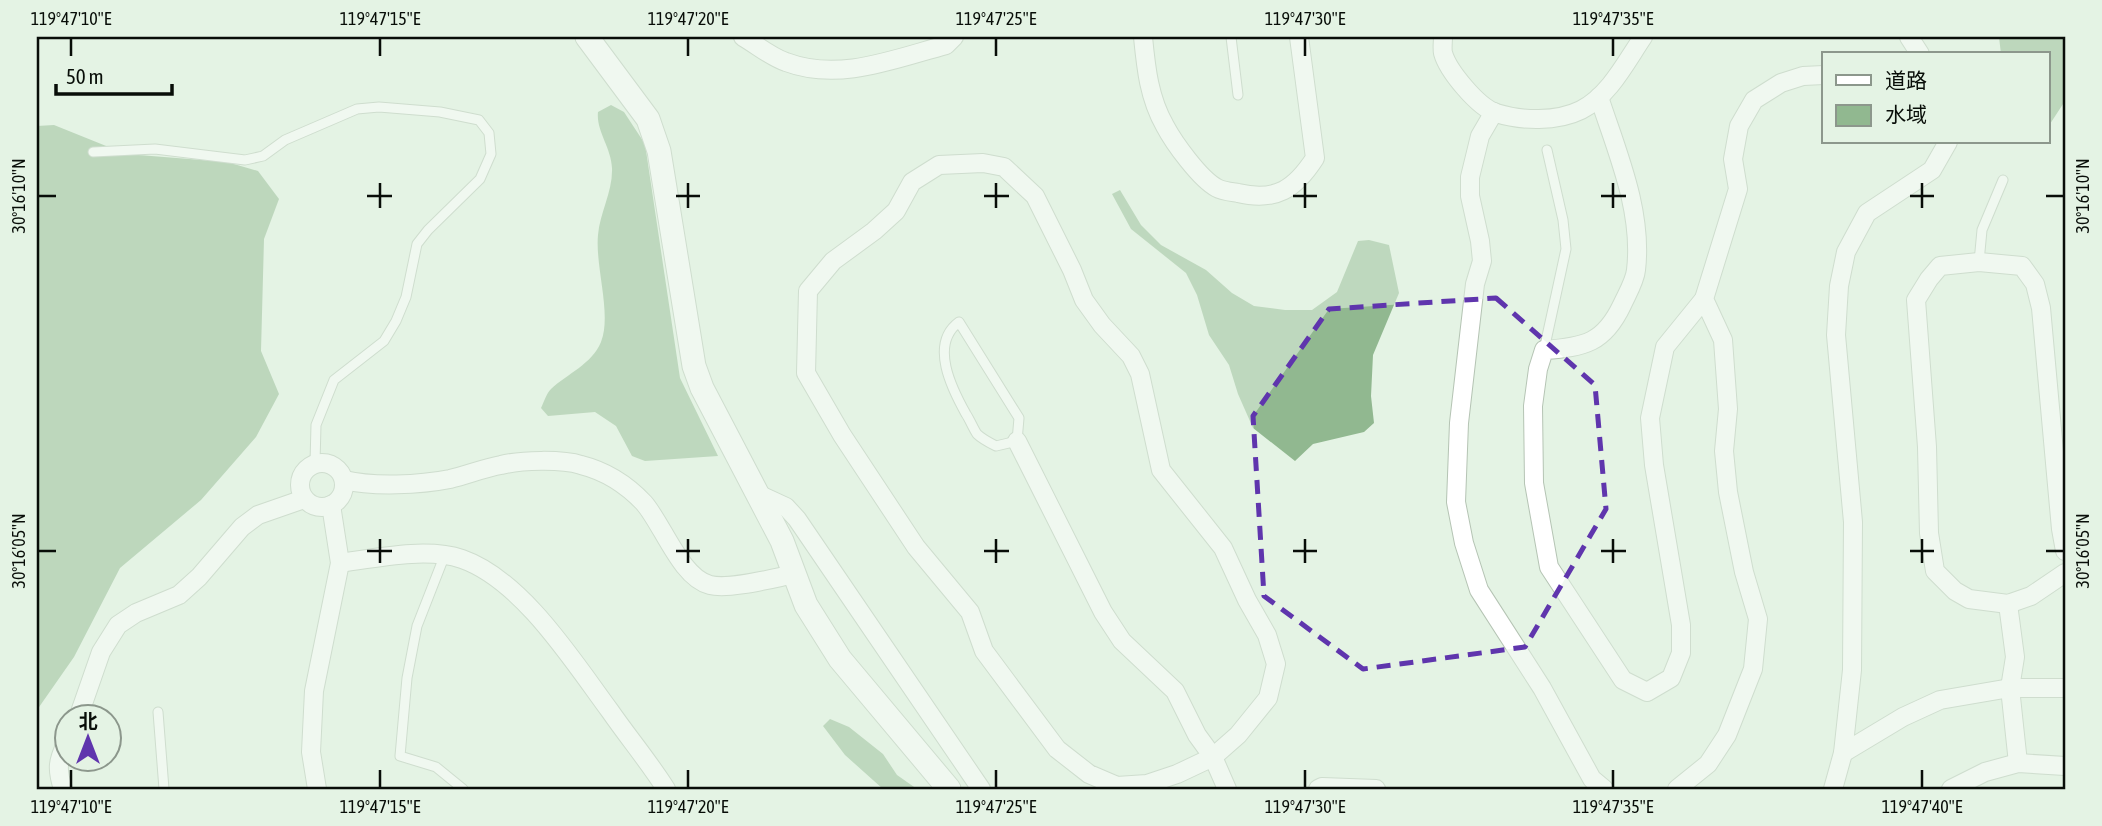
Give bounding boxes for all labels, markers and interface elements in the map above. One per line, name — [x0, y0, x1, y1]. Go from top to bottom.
text: 119°47'10"E — [31, 8, 112, 29]
text: 119°47'15"E — [340, 8, 421, 29]
text: 119°47'20"E — [648, 8, 729, 29]
text: 119°47'25"E — [956, 8, 1037, 29]
text: 119°47'30"E — [1265, 8, 1346, 29]
text: 119°47'35"E — [1573, 8, 1654, 29]
scale bar — [56, 52, 172, 96]
legend — [1822, 52, 2050, 144]
text: 50 m — [66, 64, 104, 88]
text: 道路 — [1885, 68, 1927, 92]
text: 水域 — [1885, 102, 1927, 126]
text: 30°16'10"N — [8, 158, 29, 234]
text: 30°16'10"N — [2072, 158, 2093, 234]
text: 30°16'05"N — [8, 513, 29, 589]
text: 30°16'05"N — [2072, 513, 2093, 589]
north arrow — [52, 704, 122, 774]
text: 北 — [78, 710, 98, 732]
text: 119°47'10"E — [31, 796, 112, 817]
text: 119°47'15"E — [340, 796, 421, 817]
text: 119°47'20"E — [648, 796, 729, 817]
text: 119°47'25"E — [956, 796, 1037, 817]
text: 119°47'30"E — [1265, 796, 1346, 817]
text: 119°47'35"E — [1573, 796, 1654, 817]
text: 119°47'40"E — [1882, 796, 1963, 817]

